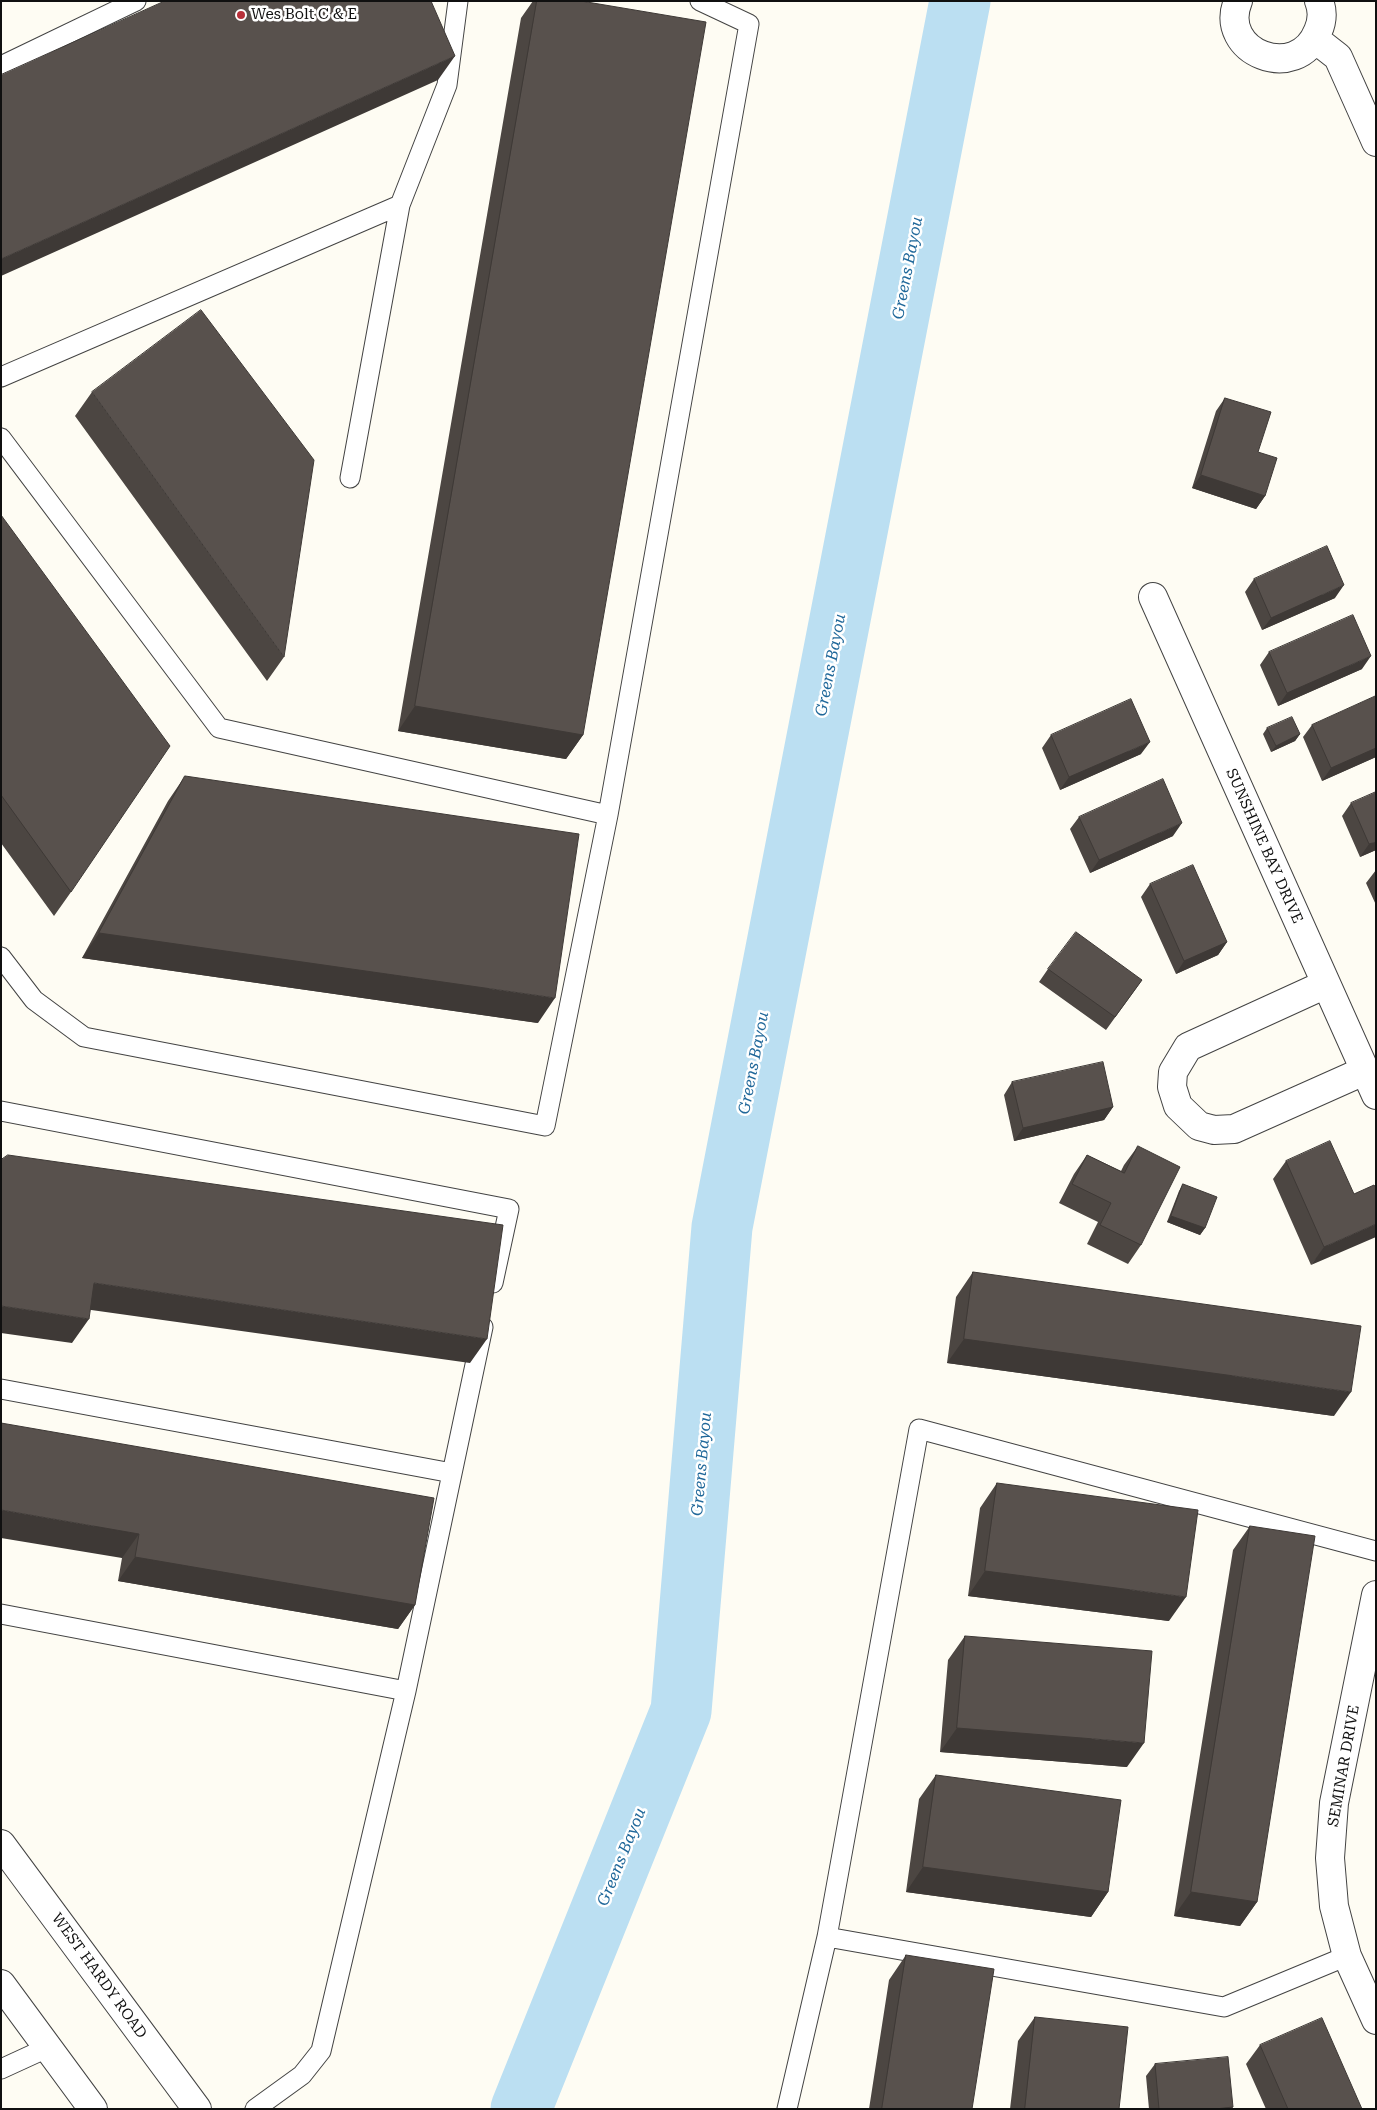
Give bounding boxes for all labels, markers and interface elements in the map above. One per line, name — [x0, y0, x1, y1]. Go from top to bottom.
place label: Wes Bolt C & E — [251, 6, 357, 24]
marker: Wes Bolt C & E — [235, 9, 247, 21]
water label: Greens Bayou — [889, 215, 927, 321]
water label: Greens Bayou — [812, 612, 850, 718]
street label: SUNSHINE BAY DRIVE — [1222, 766, 1306, 926]
water label: Greens Bayou — [735, 1010, 773, 1116]
water label: Greens Bayou — [688, 1411, 716, 1517]
street label: SEMINAR DRIVE — [1324, 1704, 1364, 1828]
water label: Greens Bayou — [594, 1805, 650, 1909]
street label: WEST HARDY ROAD — [48, 1910, 150, 2042]

